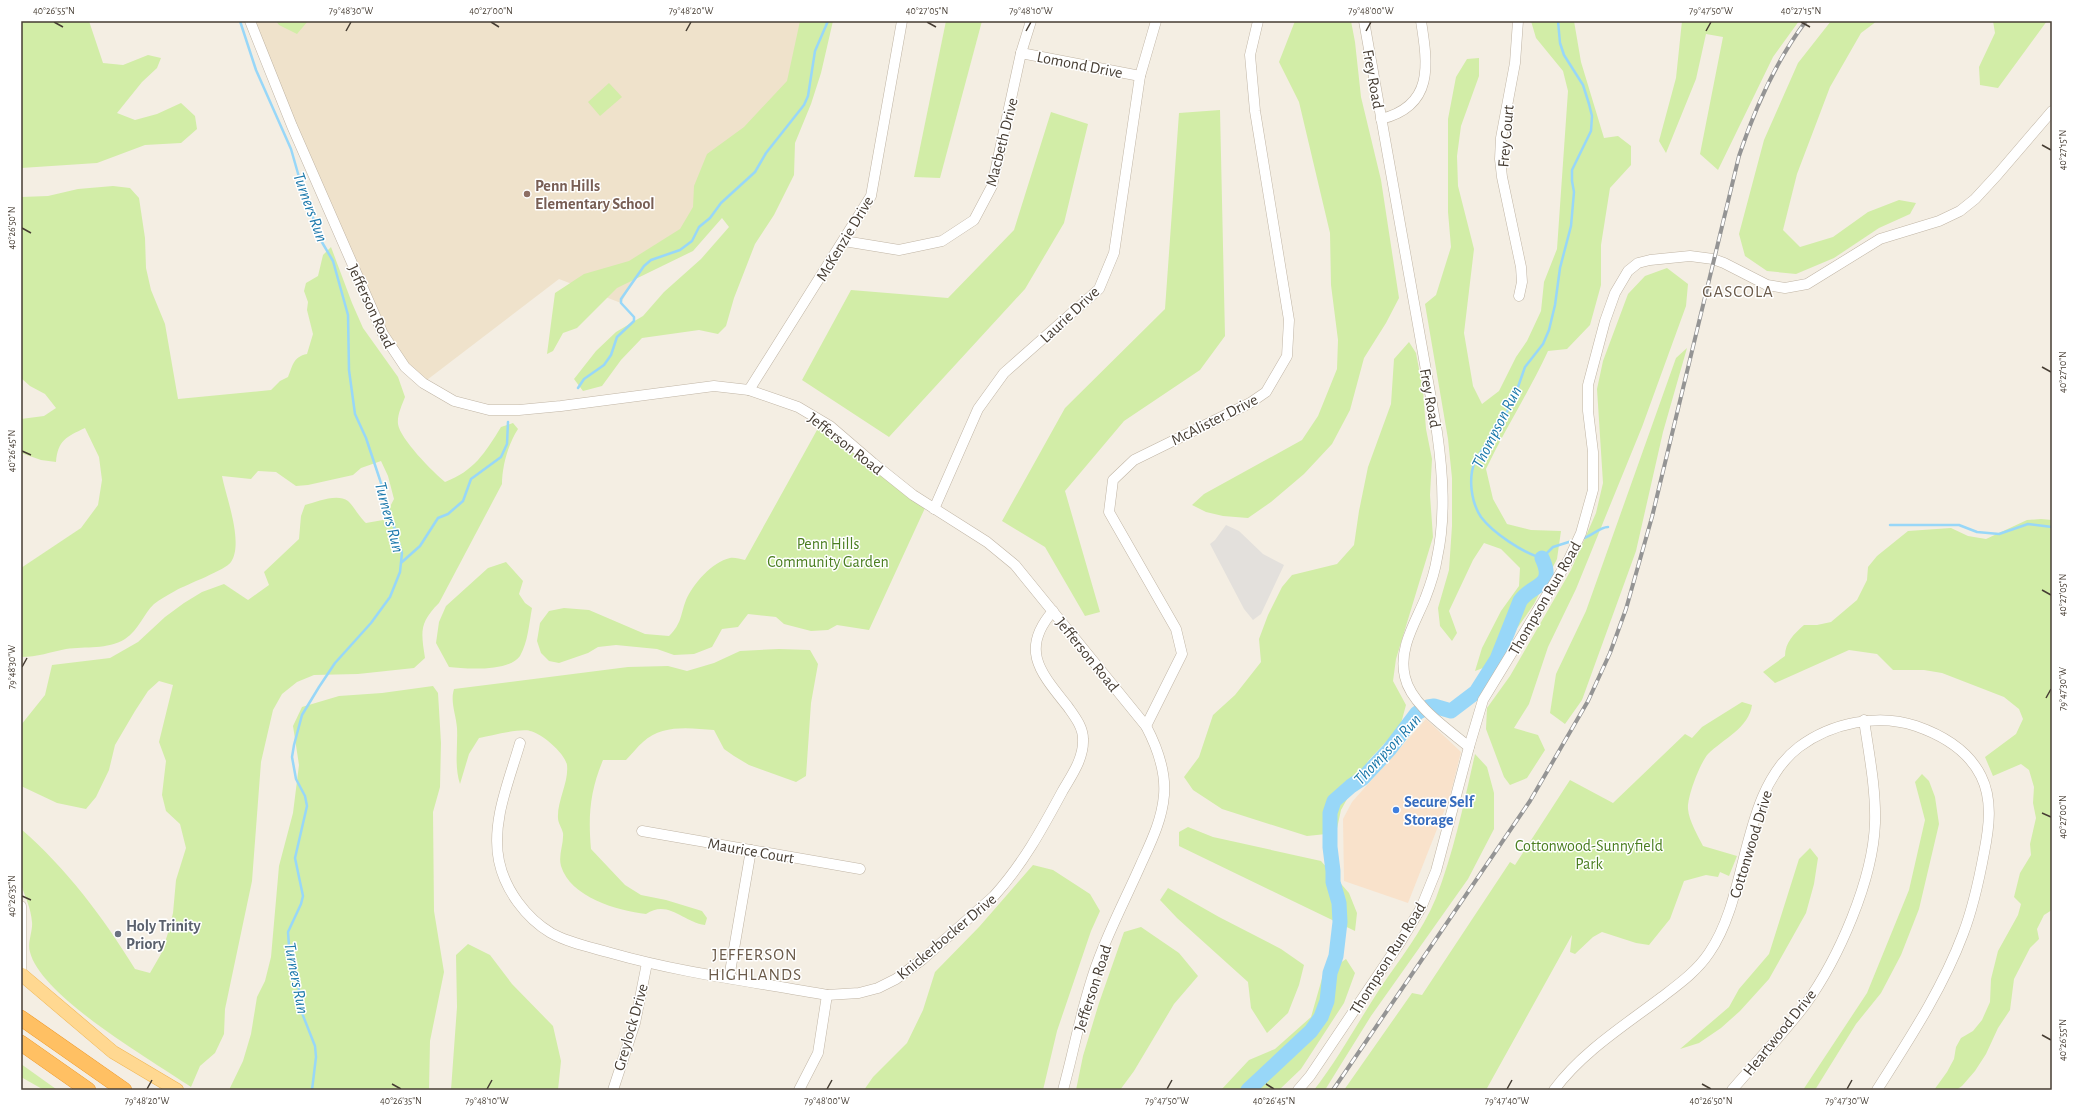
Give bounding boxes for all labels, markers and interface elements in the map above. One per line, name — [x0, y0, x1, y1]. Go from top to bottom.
text: 40°26'55"N — [33, 6, 75, 16]
text: 79°48'30"W — [329, 6, 373, 16]
text: 40°27'00"N — [469, 6, 513, 16]
text: 79°48'20"W — [669, 6, 713, 16]
text: 40°27'05"N — [906, 6, 948, 16]
text: 79°48'10"W — [1009, 6, 1053, 16]
text: 79°48'00"W — [1348, 6, 1394, 16]
text: 79°47'50"W — [1689, 6, 1733, 16]
text: 40°27'15"N — [1781, 6, 1821, 16]
street label: Frey Road — [1359, 48, 1386, 110]
street label: Lomond Drive — [1036, 49, 1124, 81]
street label: Macbeth Drive — [983, 96, 1021, 188]
street label: Frey Court — [1495, 104, 1518, 168]
text: 40°27'15"N — [2058, 130, 2068, 170]
water label: Turners Run — [290, 170, 331, 244]
place label: Penn Hills Elementary School — [535, 178, 655, 213]
marker: Penn Hills Elementary School — [522, 189, 532, 199]
street label: McKenzie Drive — [813, 193, 876, 284]
text: 40°26'50"N — [7, 206, 17, 250]
street label: Jefferson Road — [345, 262, 397, 351]
district label: GASCOLA — [1702, 283, 1774, 300]
street label: Laurie Drive — [1037, 284, 1102, 346]
text: 40°27'10"N — [2058, 351, 2068, 393]
street label: Frey Road — [1416, 367, 1443, 429]
water label: Thompson Run — [1468, 383, 1525, 472]
street label: McAlister Drive — [1169, 391, 1260, 449]
street label: Jefferson Road — [805, 410, 886, 478]
text: 40°26'45"N — [7, 430, 17, 472]
water label: Turners Run — [372, 480, 407, 554]
park label: Penn Hills Community Garden — [767, 536, 889, 571]
street label: Thompson Run Road — [1506, 539, 1584, 658]
text: 40°27'05"N — [2058, 574, 2068, 616]
street label: Jefferson Road — [1053, 615, 1122, 695]
text: 79°48'30"W — [7, 645, 17, 689]
text: 79°47'30"W — [2058, 667, 2068, 711]
water label: Thompson Run — [1351, 711, 1425, 789]
street label: Cottonwood Drive — [1727, 788, 1775, 900]
place label: Secure Self Storage — [1404, 794, 1476, 828]
text: 40°27'00"N — [2058, 795, 2068, 839]
marker: Secure Self Storage — [1391, 805, 1401, 815]
street label: Maurice Court — [706, 836, 795, 866]
park label: Cottonwood-Sunnyfield Park — [1515, 838, 1663, 872]
text: 40°26'35"N — [7, 875, 17, 917]
street label: Knickerbocker Drive — [894, 891, 999, 983]
street label: Thompson Run Road — [1347, 900, 1429, 1017]
place label: Holy Trinity Priory — [126, 918, 201, 953]
marker: Holy Trinity Priory — [113, 929, 123, 939]
water label: Turners Run — [281, 941, 312, 1015]
street label: Jefferson Road — [1071, 943, 1115, 1034]
district label: JEFFERSON HIGHLANDS — [708, 946, 802, 983]
street label: Greylock Drive — [611, 982, 652, 1073]
street label: Heartwood Drive — [1740, 986, 1819, 1079]
text: 40°26'55"N — [2058, 1019, 2068, 1061]
text: 79°48'20"W — [125, 1096, 169, 1106]
text: 40°26'35"N — [380, 1096, 422, 1106]
text: 79°48'10"W — [465, 1096, 509, 1106]
text: 79°48'00"W — [804, 1096, 850, 1106]
text: 79°47'50"W — [1145, 1096, 1189, 1106]
text: 40°26'45"N — [1253, 1096, 1295, 1106]
text: 79°47'40"W — [1485, 1096, 1529, 1106]
text: 40°26'50"N — [1689, 1096, 1733, 1106]
text: 79°47'30"W — [1825, 1096, 1869, 1106]

